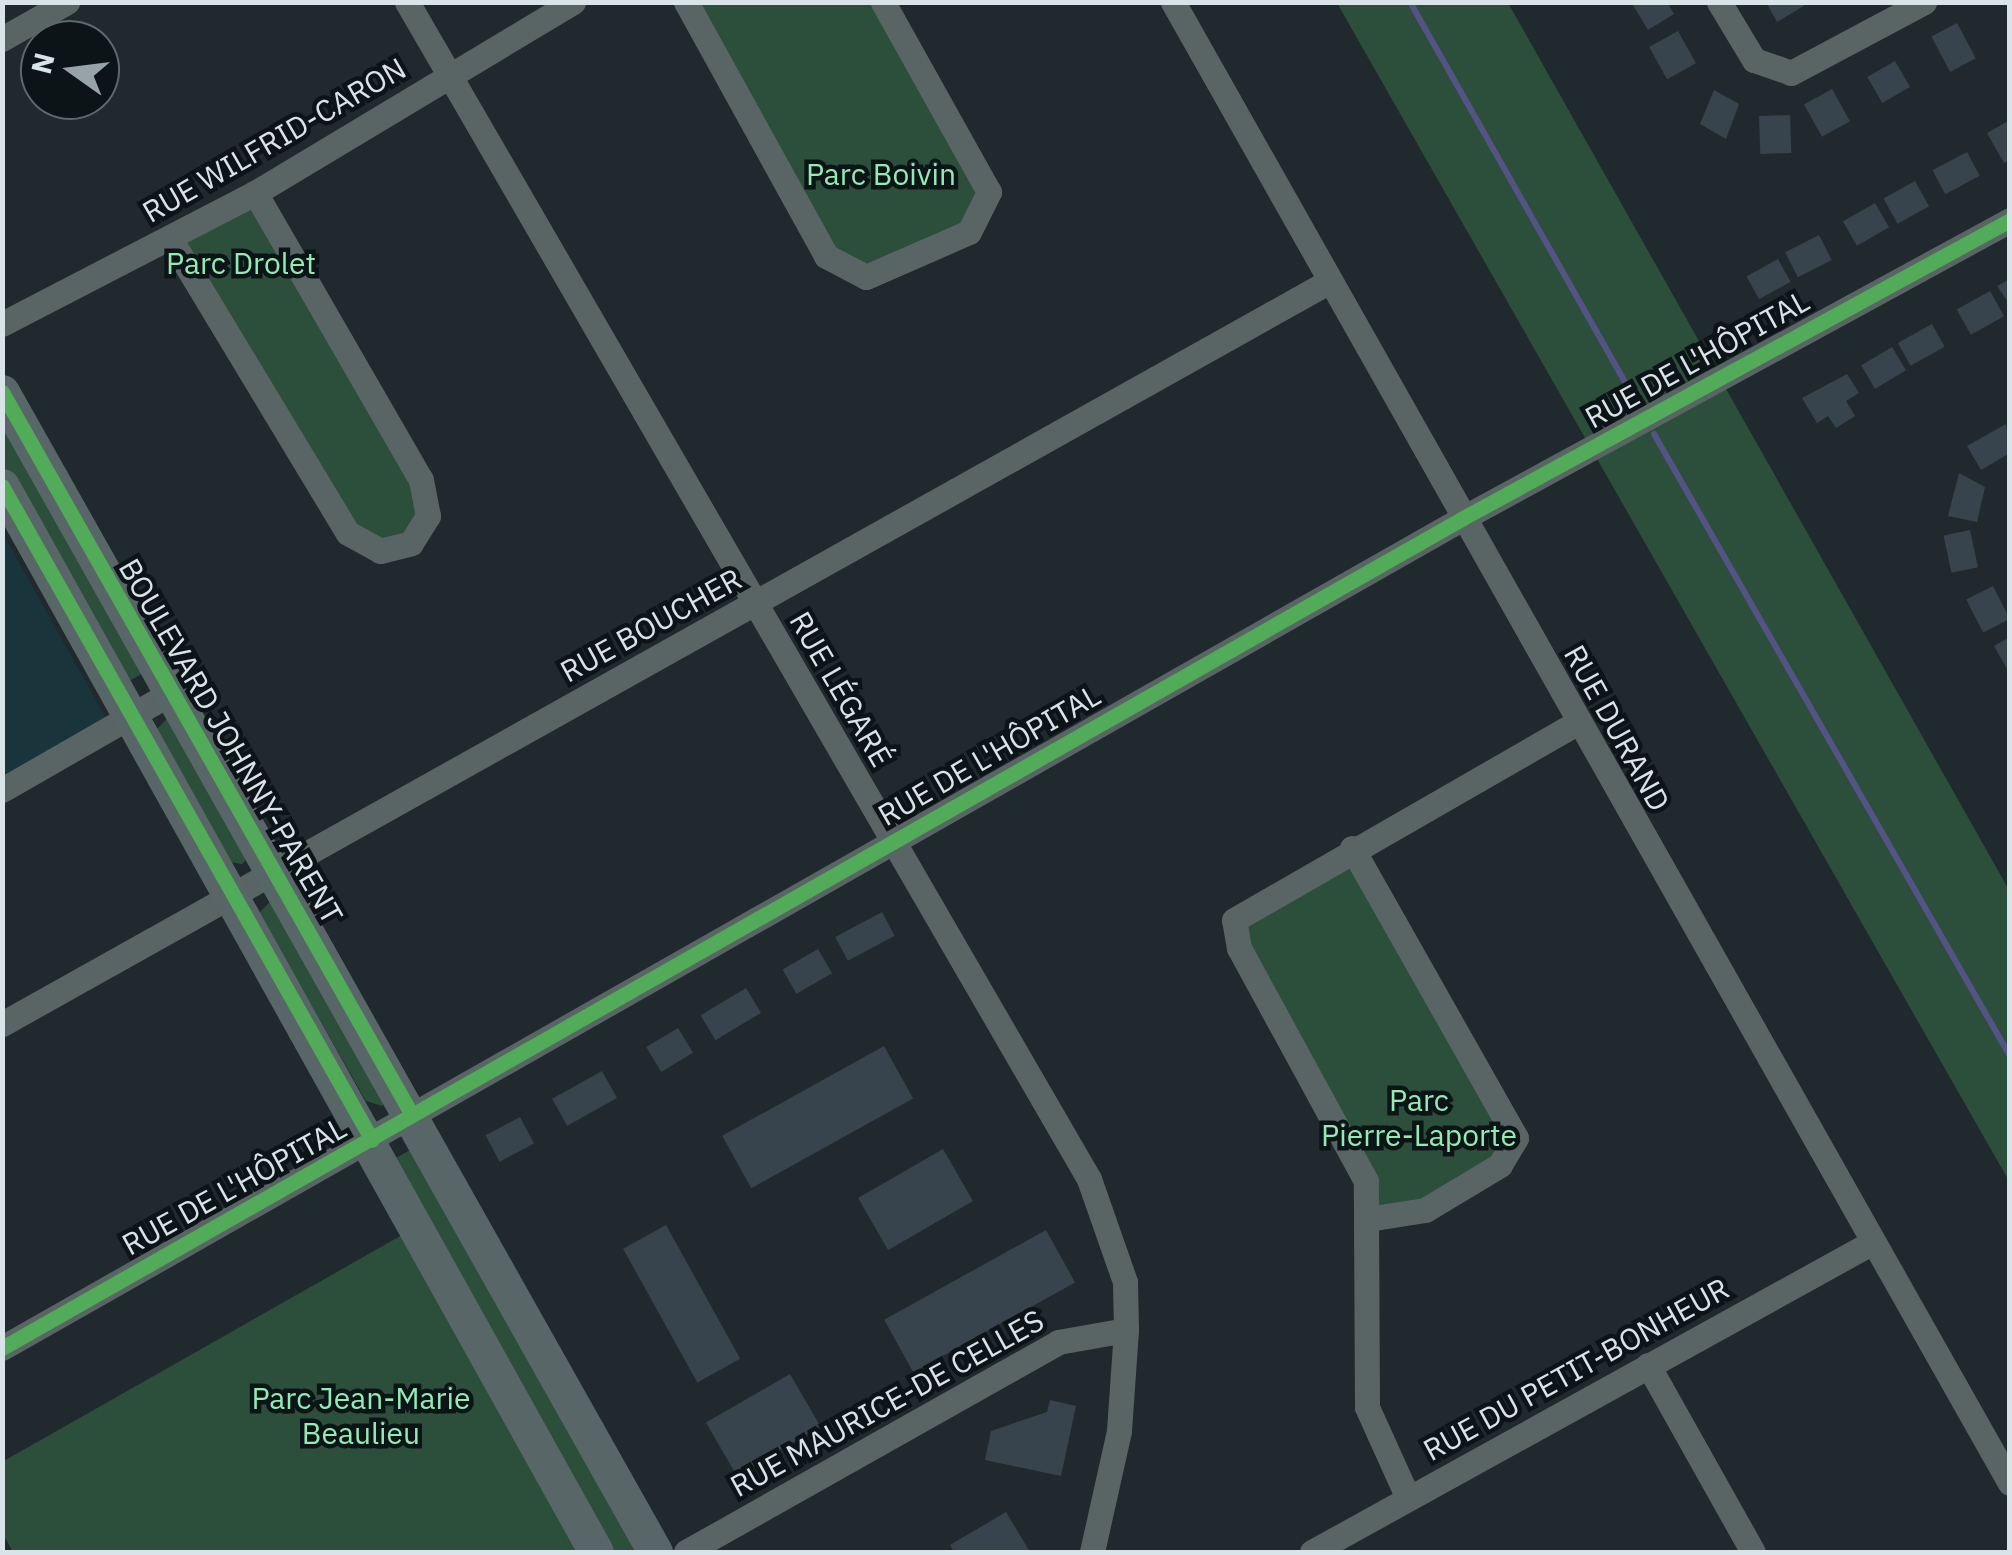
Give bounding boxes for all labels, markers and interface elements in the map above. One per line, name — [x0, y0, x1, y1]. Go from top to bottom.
north arrow — [20, 20, 120, 120]
text: N — [22, 49, 63, 77]
street label: RUE WILFRID-CARON — [136, 50, 412, 230]
park label: Parc Boivin — [806, 156, 956, 192]
park label: Parc Drolet — [166, 245, 316, 281]
street label: RUE DE L'HÔPITAL — [1579, 283, 1815, 435]
street label: BOULEVARD JOHNNY-PARENT — [112, 552, 350, 930]
street label: RUE BOUCHER — [554, 560, 748, 690]
street label: RUE LÉGARÉ — [782, 605, 900, 773]
street label: RUE DURAND — [1557, 639, 1677, 817]
street label: RUE DE L'HÔPITAL — [872, 677, 1106, 833]
park label: Parc Pierre-Laporte — [1321, 1082, 1517, 1152]
street label: RUE DE L'HÔPITAL — [116, 1110, 352, 1262]
street label: RUE DU PETIT-BONHEUR — [1417, 1270, 1735, 1468]
street label: RUE MAURICE-DE CELLES — [724, 1302, 1050, 1504]
park label: Parc Jean-Marie Beaulieu — [251, 1380, 471, 1450]

